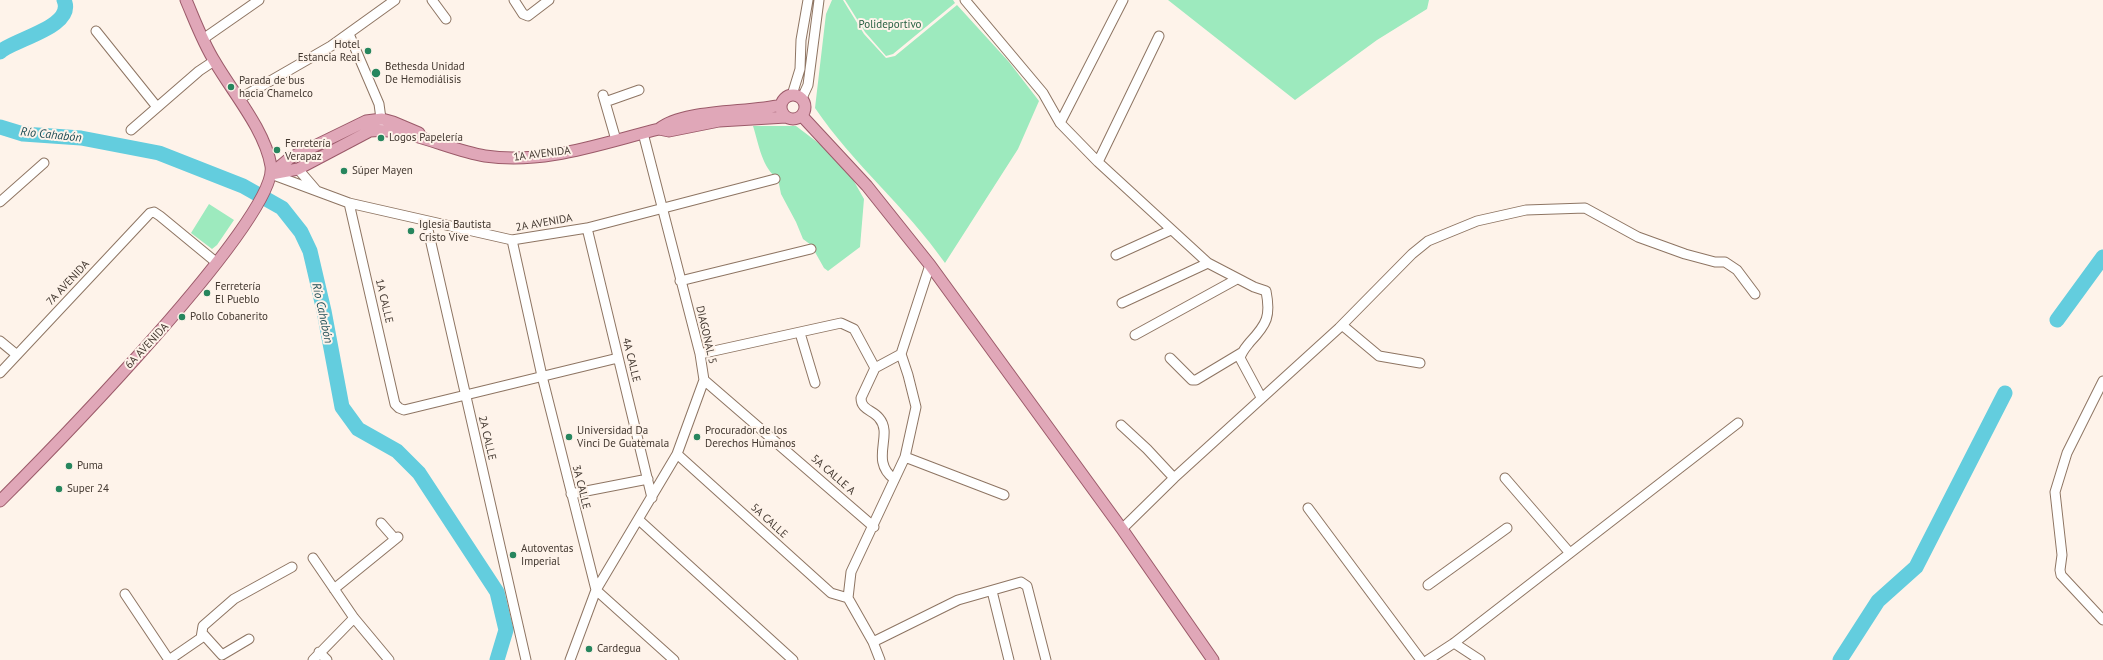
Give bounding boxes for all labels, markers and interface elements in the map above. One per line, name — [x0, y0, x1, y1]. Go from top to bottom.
park label: Polideportivo — [859, 18, 921, 32]
place label: Hotel Estancia Real — [298, 38, 360, 64]
marker: Hotel Estancia Real — [363, 46, 373, 56]
place label: Bethesda Unidad De Hemodiálisis — [385, 60, 465, 86]
marker: Bethesda Unidad De Hemodiálisis — [370, 67, 382, 79]
place label: Parada de bus hacia Chamelco — [239, 74, 313, 100]
marker: Parada de bus hacia Chamelco — [226, 82, 236, 92]
water label: Río Cahabón — [20, 125, 82, 145]
place label: Logos Papelería — [389, 131, 463, 145]
marker: Logos Papelería — [376, 133, 386, 143]
place label: Ferretería Verapaz — [285, 137, 331, 163]
street label: 1A AVENIDA — [513, 144, 571, 164]
marker: Ferretería Verapaz — [272, 145, 282, 155]
place label: Súper Mayen — [352, 164, 413, 178]
marker: Súper Mayen — [339, 166, 349, 176]
street label: 2A AVENIDA — [515, 212, 573, 234]
place label: Iglesia Bautista Cristo Vive — [419, 218, 491, 244]
marker: Iglesia Bautista Cristo Vive — [406, 226, 416, 236]
street label: 7A AVENIDA — [44, 258, 92, 308]
street label: 1A CALLE — [373, 278, 395, 324]
place label: Ferretería El Pueblo — [215, 280, 261, 306]
water label: Río Cahabón — [309, 281, 335, 345]
marker: Ferretería El Pueblo — [202, 288, 212, 298]
street label: DIAGONAL 5 — [693, 305, 719, 365]
place label: Pollo Cobanerito — [190, 310, 268, 324]
marker: Pollo Cobanerito — [177, 312, 187, 322]
street label: 6A AVENIDA — [123, 321, 171, 371]
street label: 4A CALLE — [619, 337, 643, 383]
street label: 2A CALLE — [476, 415, 498, 461]
place label: Universidad Da Vinci De Guatemala — [577, 424, 669, 450]
place label: Procurador de los Derechos Humanos — [705, 424, 796, 450]
marker: Universidad Da Vinci De Guatemala — [564, 432, 574, 442]
marker: Procurador de los Derechos Humanos — [692, 432, 702, 442]
street label: 5A CALLE A — [808, 452, 858, 498]
place label: Puma — [77, 459, 103, 473]
marker: Puma — [64, 461, 74, 471]
street label: 3A CALLE — [569, 464, 593, 510]
place label: Super 24 — [67, 482, 109, 496]
marker: Super 24 — [54, 484, 64, 494]
street label: 5A CALLE — [748, 501, 790, 541]
place label: Autoventas Imperial — [521, 542, 573, 568]
marker: Autoventas Imperial — [508, 550, 518, 560]
place label: Cardegua — [597, 642, 641, 656]
marker: Cardegua — [584, 644, 594, 654]

